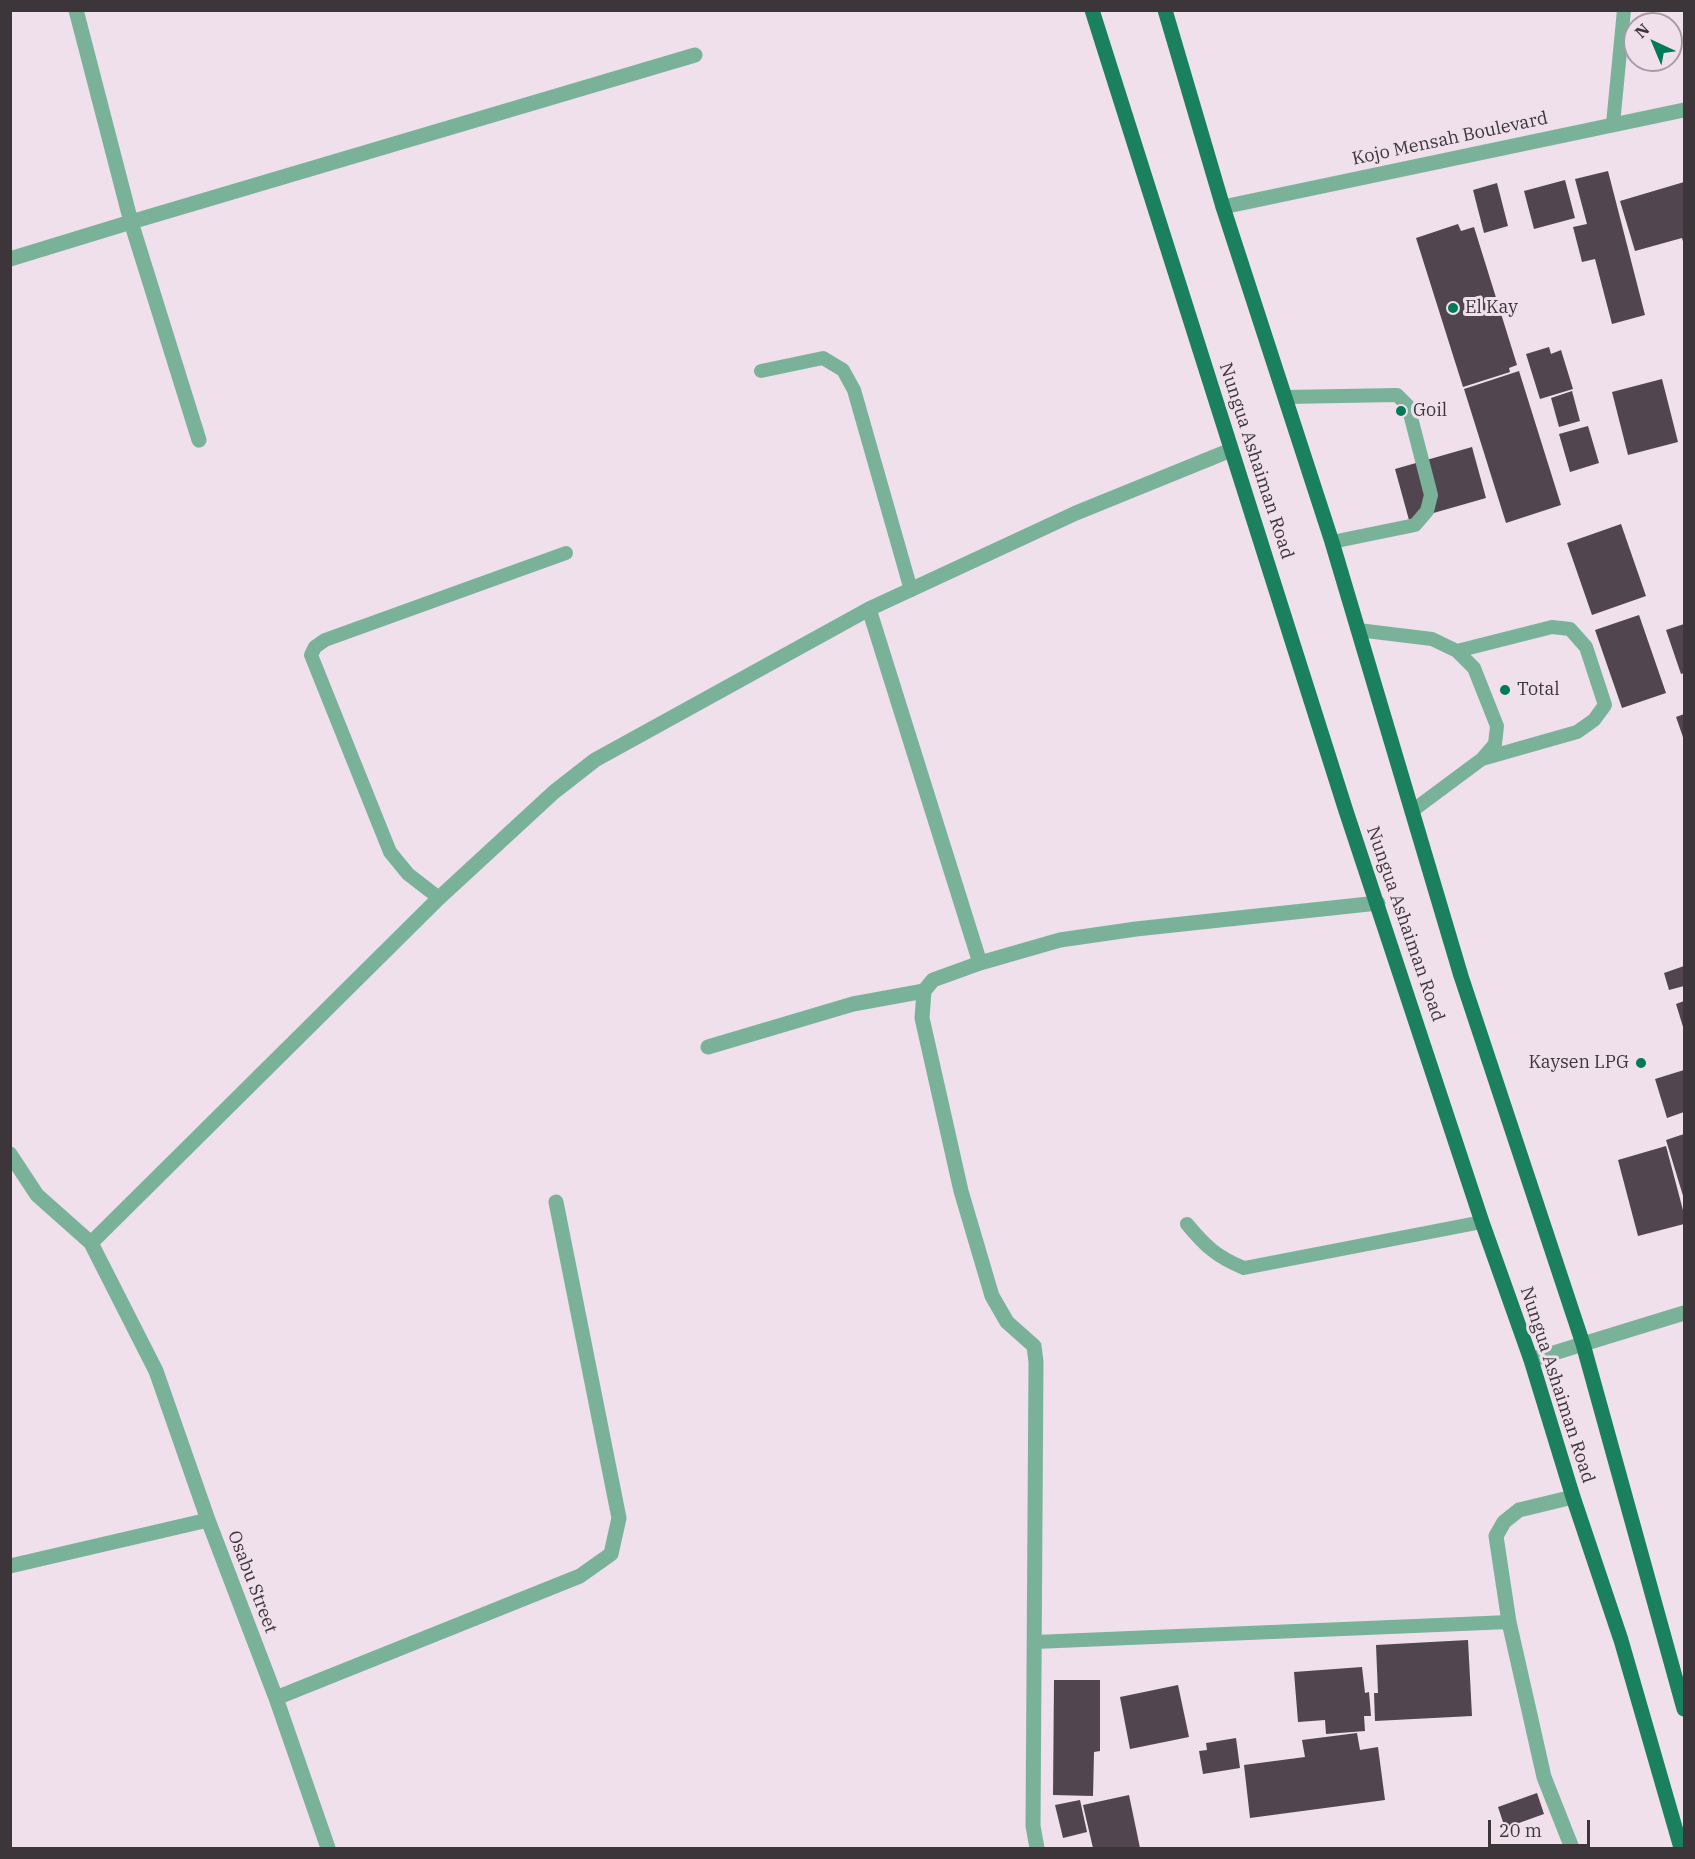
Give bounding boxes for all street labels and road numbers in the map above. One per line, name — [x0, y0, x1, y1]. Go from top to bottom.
street label: Kojo Mensah Boulevard — [1350, 108, 1550, 170]
street label: Nungua Ashaiman Road — [1214, 360, 1298, 562]
street label: Nungua Ashaiman Road — [1361, 824, 1449, 1024]
street label: Nungua Ashaiman Road — [1515, 1284, 1599, 1486]
street label: Osabu Street — [223, 1528, 281, 1636]

